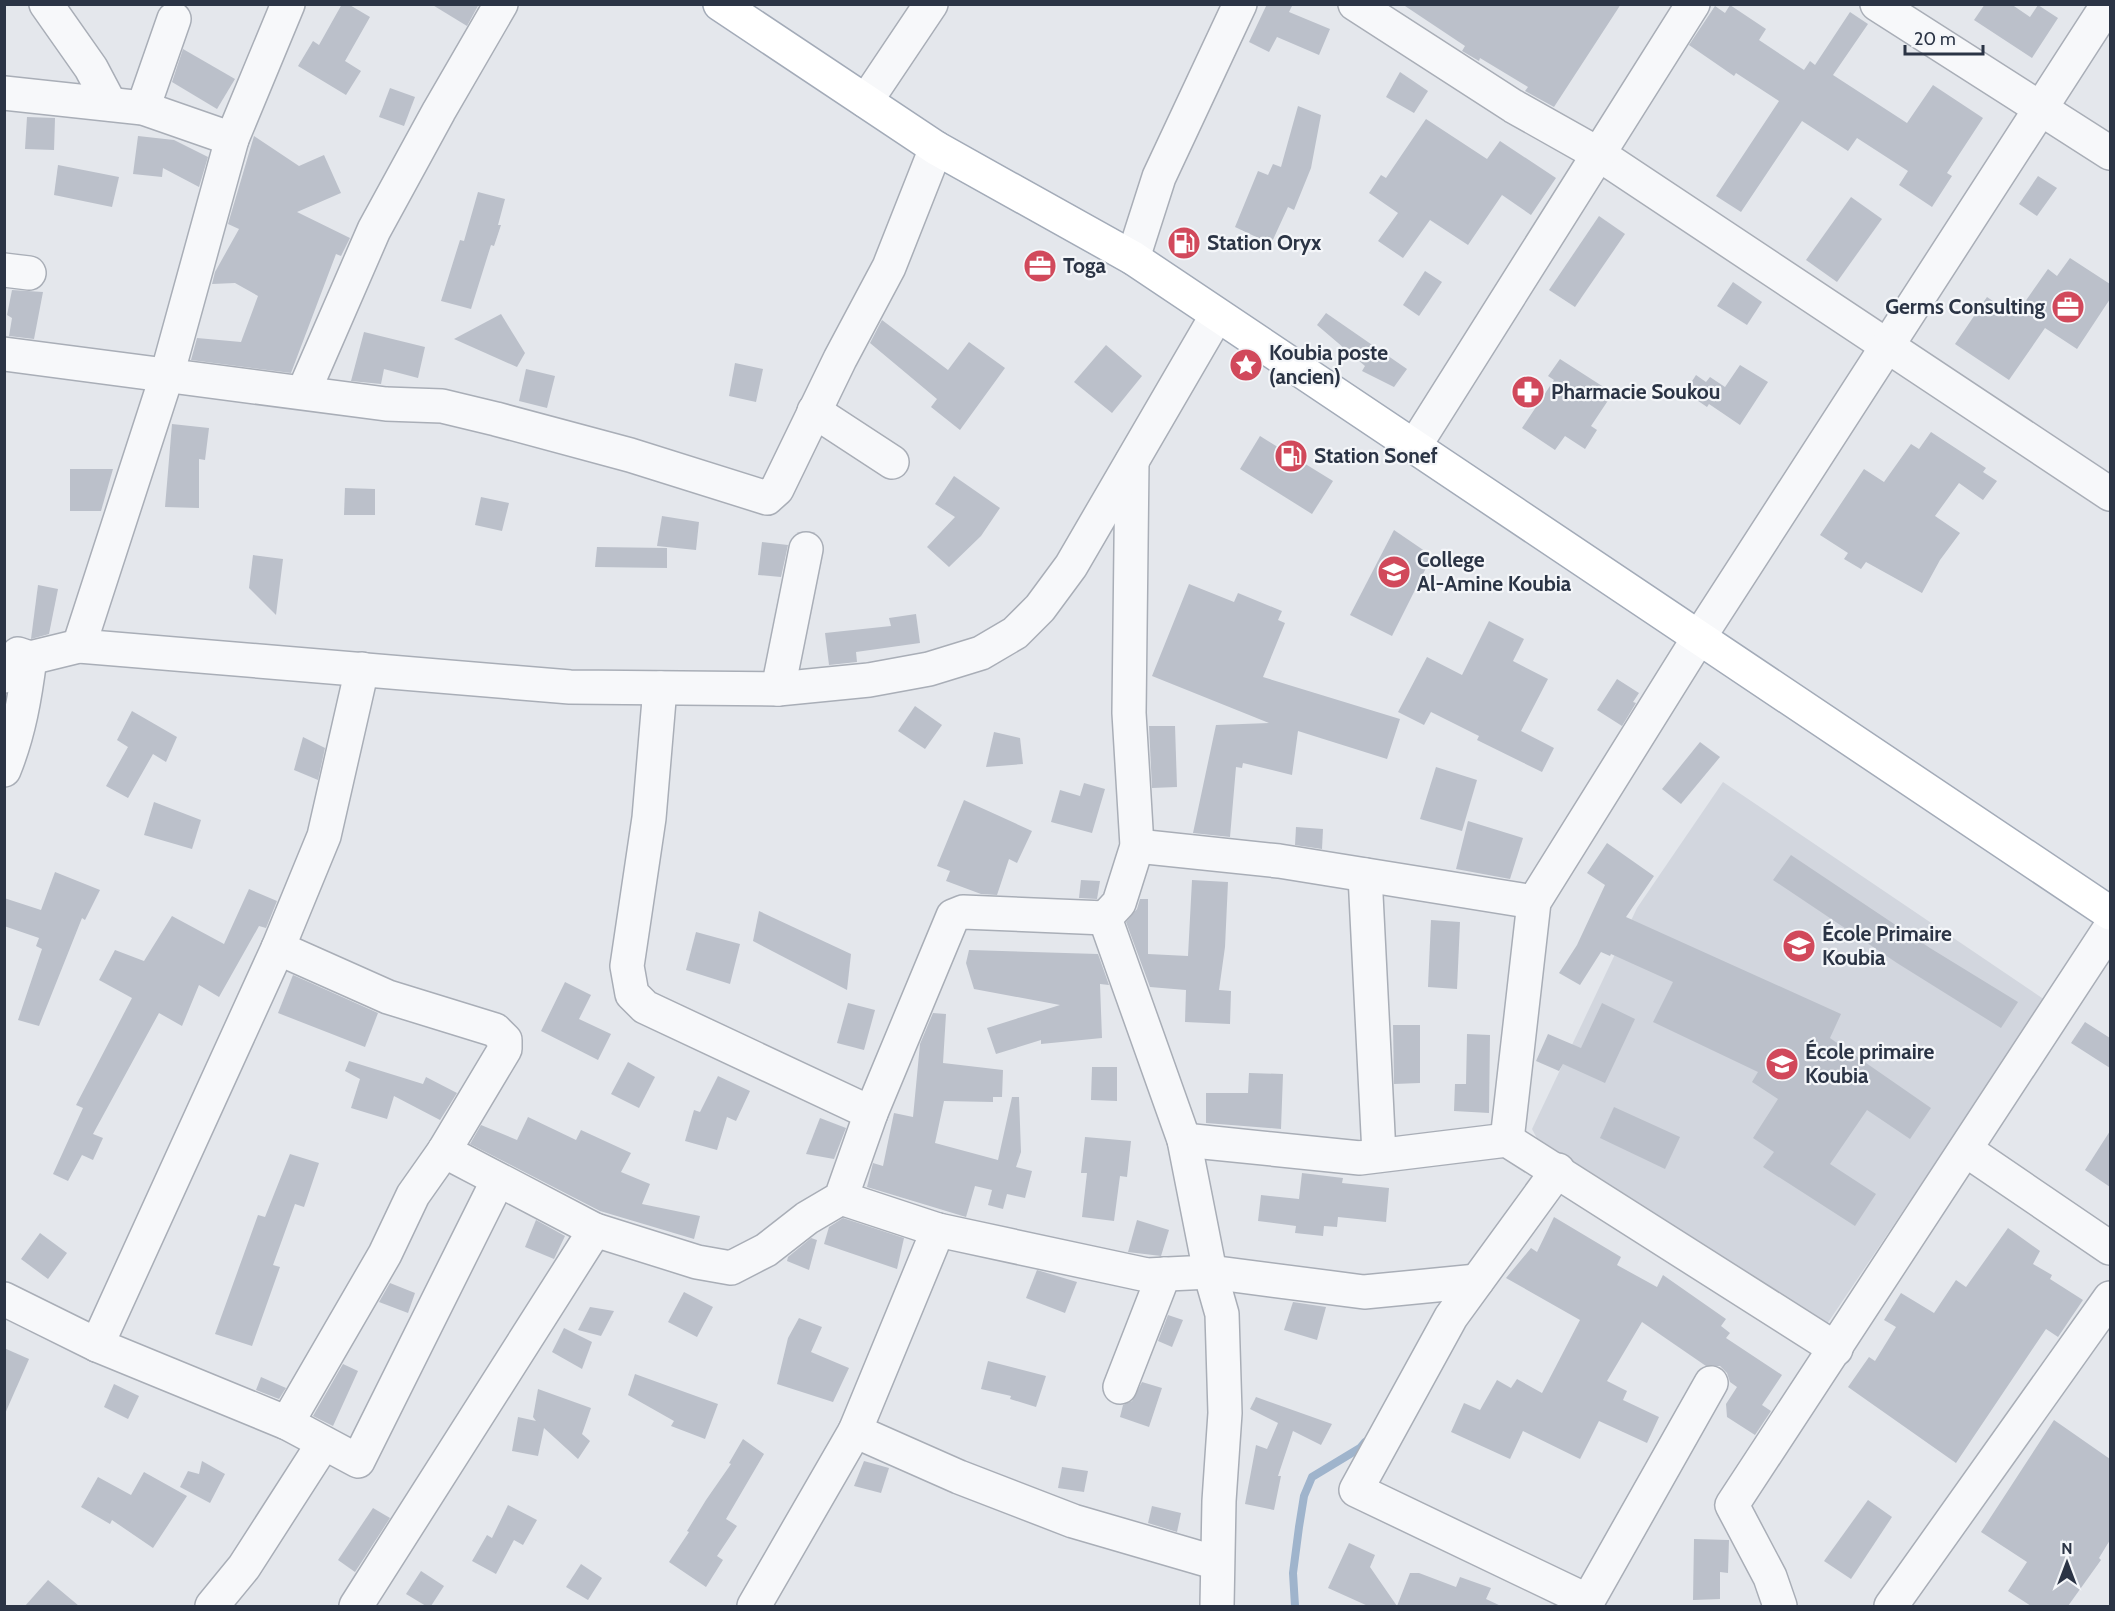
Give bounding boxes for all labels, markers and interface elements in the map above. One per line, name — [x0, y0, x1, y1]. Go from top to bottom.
scale bar — [1905, 18, 1983, 56]
text: 20 m — [1914, 28, 1956, 50]
fuel station icon: Station Oryx — [1166, 225, 1202, 261]
place label: Station Oryx — [1207, 230, 1322, 255]
office icon: Toga — [1022, 248, 1058, 284]
place label: Toga — [1063, 253, 1107, 278]
office icon: Germs Consulting — [2050, 289, 2086, 325]
place label: Germs Consulting — [1885, 294, 2045, 319]
place label: Koubia poste (ancien) — [1269, 340, 1388, 389]
place icon: Koubia poste (ancien) — [1228, 347, 1264, 383]
pharmacy icon: Pharmacie Soukou — [1510, 374, 1546, 410]
place label: Pharmacie Soukou — [1551, 379, 1720, 404]
fuel station icon: Station Sonef — [1273, 438, 1309, 474]
place label: Station Sonef — [1314, 443, 1438, 468]
place label: College Al-Amine Koubia — [1417, 547, 1572, 596]
school or university icon: College Al-Amine Koubia — [1376, 554, 1412, 590]
place label: École Primaire Koubia — [1822, 921, 1952, 970]
school or university icon: École Primaire Koubia — [1781, 928, 1817, 964]
place label: École primaire Koubia — [1805, 1039, 1935, 1088]
school or university icon: École primaire Koubia — [1764, 1046, 1800, 1082]
north arrow — [2037, 1533, 2097, 1593]
text: N — [2061, 1539, 2073, 1558]

